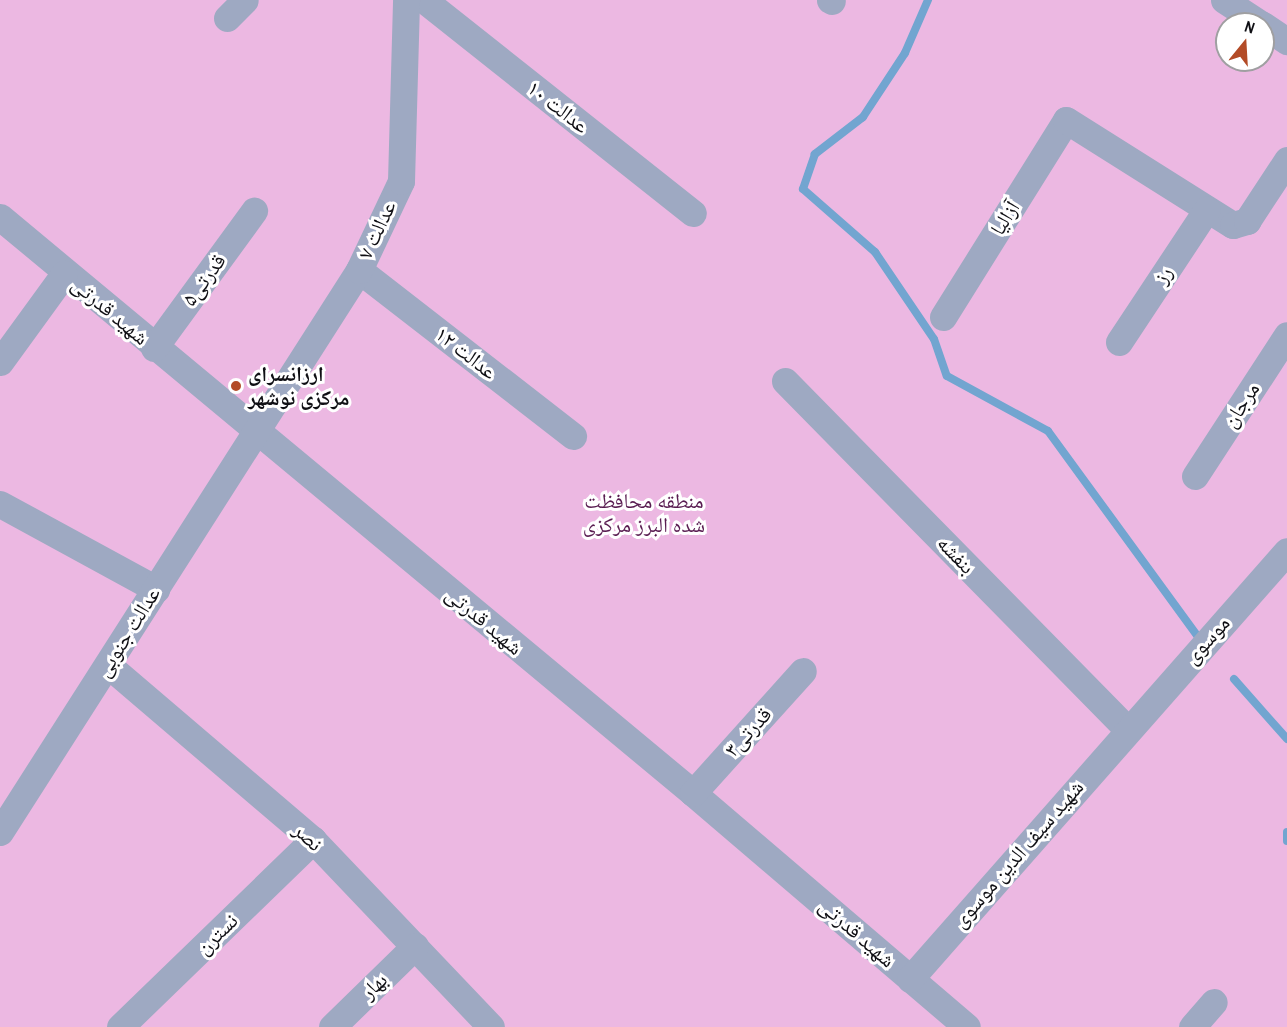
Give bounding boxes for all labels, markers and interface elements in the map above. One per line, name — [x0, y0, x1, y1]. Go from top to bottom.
north arrow — [1215, 12, 1275, 72]
text: N — [1242, 15, 1258, 39]
street label: عدالت ۱۰ — [522, 75, 594, 139]
street label: آزالیا — [985, 196, 1025, 240]
street label: ۷ عدالت — [353, 197, 401, 263]
street label: قدرتی۵ — [177, 249, 231, 311]
street label: رز — [1148, 261, 1178, 289]
street label: شهید قدرتی — [66, 272, 154, 350]
street label: عدالت ۱۲ — [430, 321, 502, 385]
place label: ارزانسرای مرکزی نوشهر — [248, 361, 349, 411]
street label: مرجان — [1217, 378, 1265, 432]
marker: ارزانسرای مرکزی نوشهر — [229, 379, 243, 393]
park label: منطقه محافظت شده البرز مرکزی — [583, 488, 705, 538]
street label: بنفشه — [932, 531, 980, 579]
street label: عدالت جنوبی — [90, 582, 166, 682]
street label: شهید قدرتی — [440, 582, 528, 660]
street label: موسوی — [1179, 611, 1235, 669]
street label: قدرتی۳ — [719, 702, 777, 762]
street label: شهید سیف الدین موسوی — [947, 775, 1089, 933]
street label: نصر — [288, 817, 328, 857]
street label: شهید قدرتی — [814, 893, 900, 973]
street label: نسترن — [191, 908, 243, 960]
street label: بهار — [355, 967, 393, 1005]

